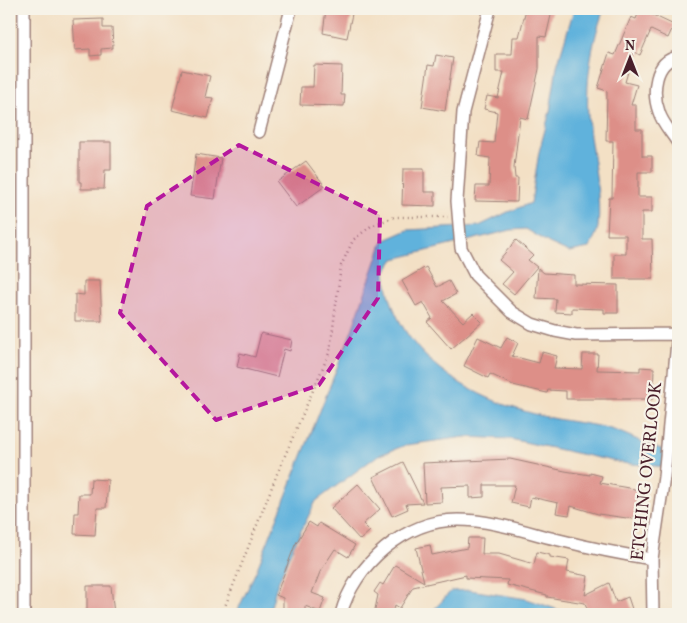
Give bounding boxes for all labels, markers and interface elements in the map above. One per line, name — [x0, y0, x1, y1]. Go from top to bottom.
north arrow — [604, 32, 654, 82]
text: N — [625, 37, 635, 56]
street label: ETCHING OVERLOOK — [626, 381, 669, 562]

